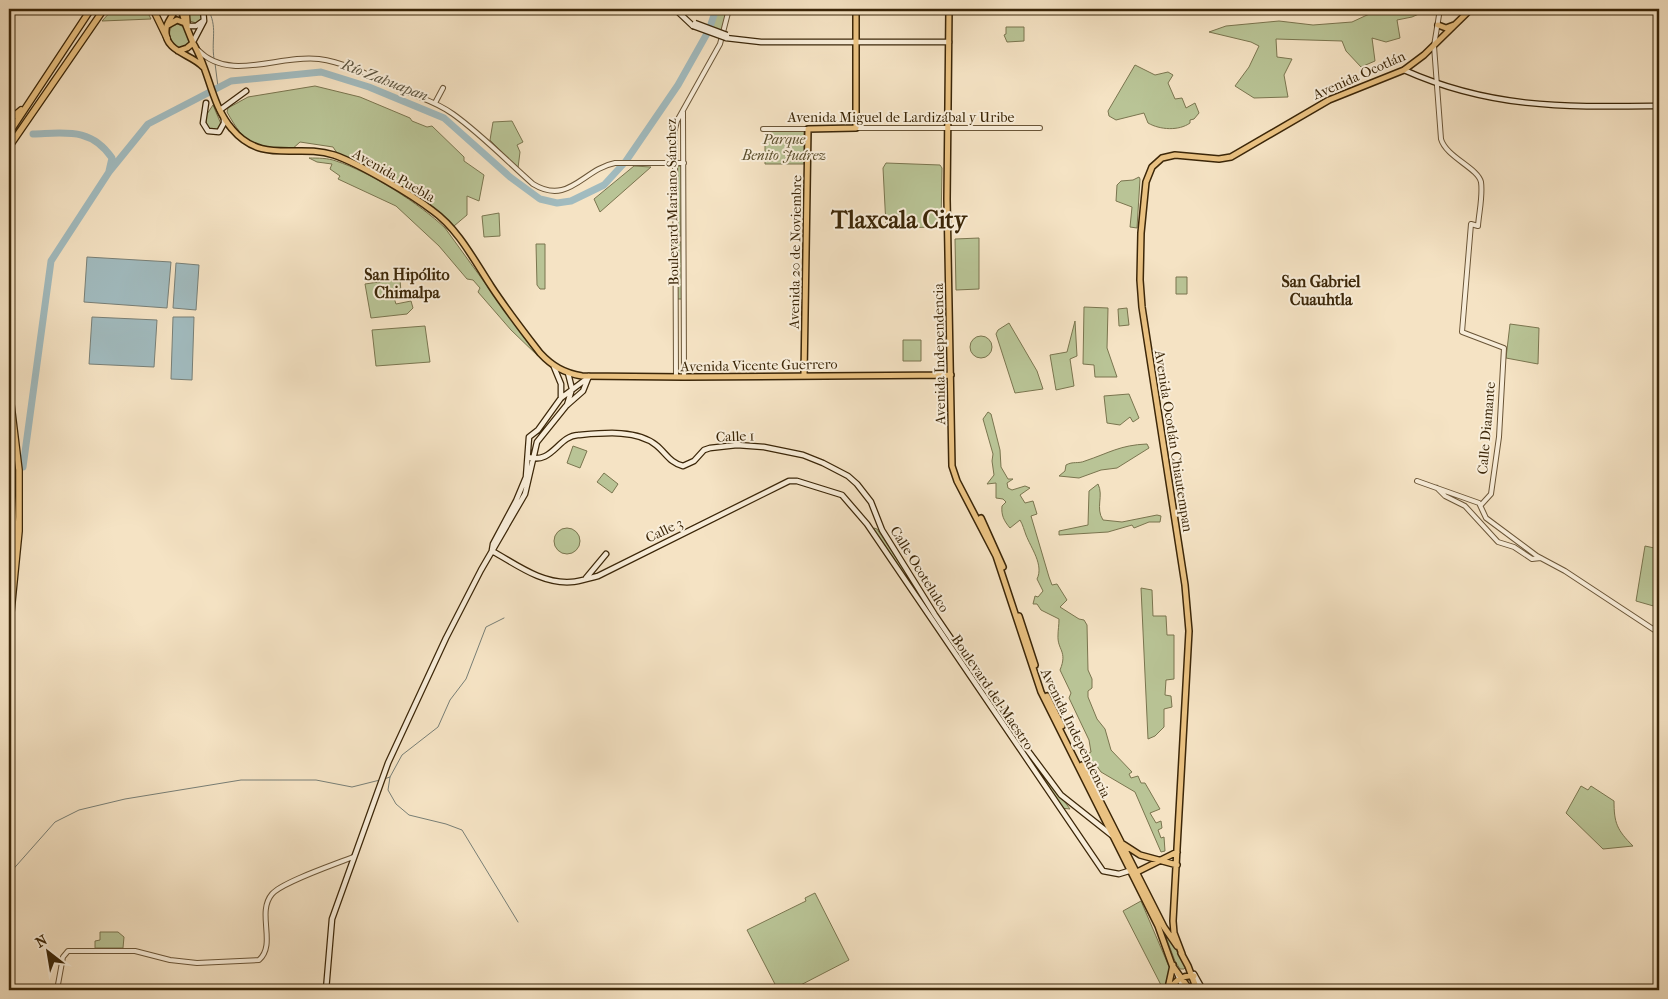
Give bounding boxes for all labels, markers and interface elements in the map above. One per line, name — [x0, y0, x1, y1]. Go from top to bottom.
street label: Avenida Ocotlán — [1309, 47, 1408, 104]
water label: Río Zahuapan — [338, 55, 431, 105]
street label: Avenida Miguel de Lardizábal y Uribe — [787, 109, 1015, 126]
street label: Boulevard Mariano Sánchez — [663, 118, 682, 286]
park label: Parque Benito Juárez — [741, 131, 826, 164]
street label: Avenida Puebla — [349, 144, 438, 206]
street label: Avenida 20 de Noviembre — [786, 175, 805, 330]
district label: Tlaxcala City — [830, 206, 968, 234]
district label: San Hipólito Chimalpa — [364, 265, 450, 303]
district label: San Gabriel Cuauhtla — [1281, 272, 1361, 309]
street label: Avenida Independencia — [930, 282, 949, 426]
street label: Avenida Ocotlán Chiautempan — [1151, 348, 1196, 533]
street label: Avenida Vicente Guerrero — [679, 356, 838, 375]
street label: Calle Diamante — [1474, 381, 1499, 475]
street label: Calle 1 — [715, 427, 755, 446]
street label: Calle 3 — [643, 514, 686, 547]
street label: Calle Ocotelulco — [886, 523, 953, 615]
street label: Boulevard del Maestro — [948, 632, 1037, 753]
street label: Avenida Independencia — [1036, 665, 1114, 801]
north arrow — [22, 926, 72, 976]
text: N — [33, 931, 51, 951]

